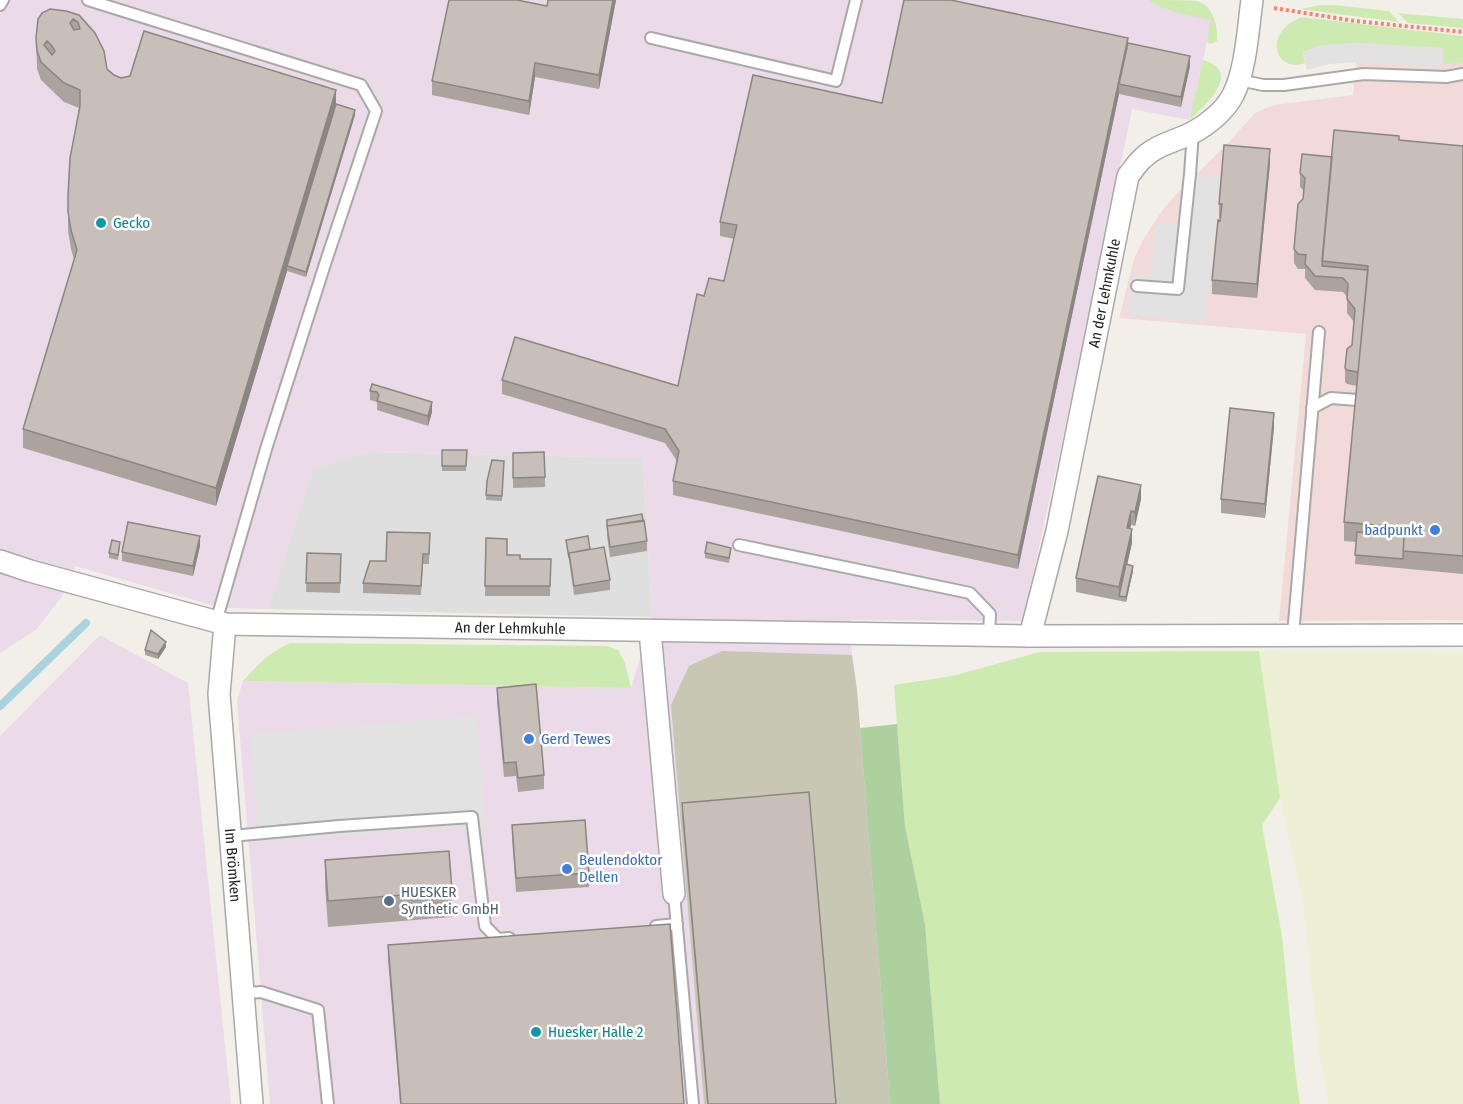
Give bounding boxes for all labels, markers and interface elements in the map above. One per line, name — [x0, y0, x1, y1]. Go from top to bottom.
place label: Gecko — [113, 214, 150, 232]
marker: Gecko — [94, 216, 108, 230]
street label: An der Lehmkuhle — [1085, 237, 1124, 349]
place label: badpunkt — [1364, 521, 1423, 539]
marker: badpunkt — [1428, 523, 1442, 537]
street label: An der Lehmkuhle — [455, 618, 566, 638]
place label: Gerd Tewes — [541, 730, 611, 748]
marker: Gerd Tewes — [522, 732, 536, 746]
street label: Im Brömken — [221, 828, 245, 903]
place label: Beulendoktor Dellen — [579, 851, 663, 886]
marker: Beulendoktor Dellen — [560, 862, 574, 876]
place label: HUESKER Synthetic GmbH — [401, 883, 499, 918]
marker: HUESKER Synthetic GmbH — [382, 894, 396, 908]
place label: Huesker Halle 2 — [548, 1023, 644, 1041]
marker: Huesker Halle 2 — [529, 1025, 543, 1039]

